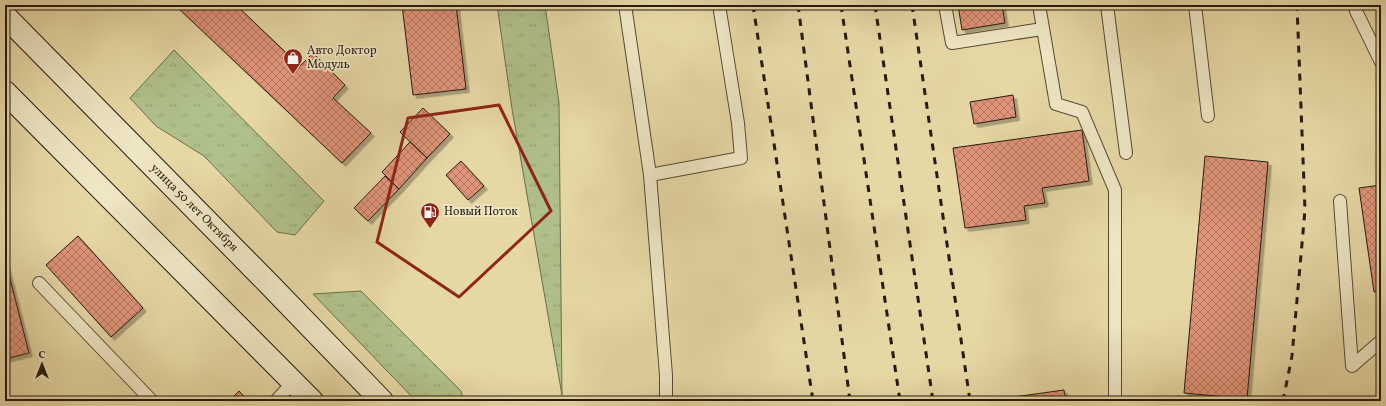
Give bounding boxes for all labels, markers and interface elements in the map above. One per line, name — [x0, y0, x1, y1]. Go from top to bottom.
place label: Авто Доктор Модуль — [307, 43, 377, 73]
shop icon: Авто Доктор Модуль — [282, 47, 304, 75]
street label: улица 50 лет Октября — [146, 160, 242, 256]
fuel station icon: Новый Поток — [419, 201, 441, 229]
place label: Новый Поток — [444, 204, 518, 220]
north arrow — [22, 344, 62, 384]
text: С — [38, 348, 46, 363]

